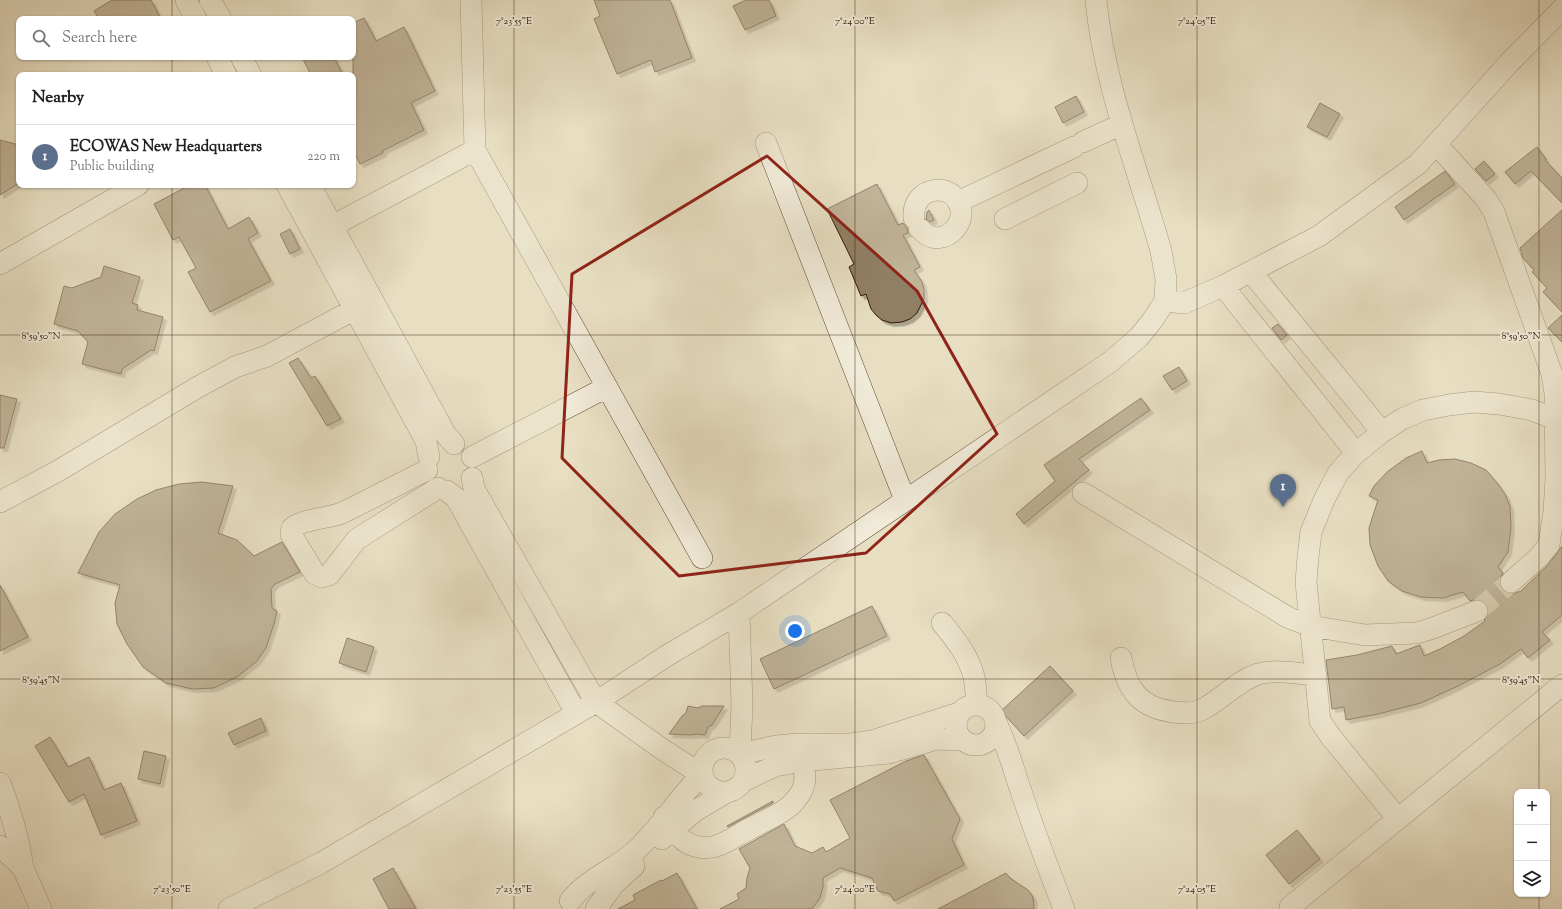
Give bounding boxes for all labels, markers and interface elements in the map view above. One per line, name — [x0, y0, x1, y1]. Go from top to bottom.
text: 7°23'55"E — [496, 14, 532, 29]
text: 7°24'00"E — [835, 14, 875, 29]
text: 7°24'05"E — [1178, 14, 1216, 29]
search box — [16, 16, 356, 60]
icon: search — [30, 27, 52, 49]
text: Search here — [62, 28, 137, 49]
text: Nearby — [32, 86, 84, 110]
text: ECOWAS New Headquarters — [70, 137, 262, 158]
text: 1 — [43, 148, 47, 166]
text: 220 m — [307, 148, 340, 166]
text: Public building — [70, 158, 154, 176]
text: 8°59'50"N — [22, 329, 60, 344]
text: 8°59'50"N — [1502, 329, 1540, 344]
pin: 1 — [1270, 474, 1296, 507]
your location — [785, 621, 805, 641]
text: 8°59'45"N — [22, 673, 60, 688]
text: 8°59'45"N — [1502, 673, 1540, 688]
map controls — [1514, 789, 1550, 897]
button: + — [1514, 789, 1550, 825]
button: − — [1514, 825, 1550, 861]
button: layers — [1514, 861, 1550, 897]
text: 7°23'50"E — [153, 882, 191, 897]
text: 7°23'55"E — [496, 882, 532, 897]
text: 7°24'00"E — [835, 882, 875, 897]
text: 7°24'05"E — [1178, 882, 1216, 897]

